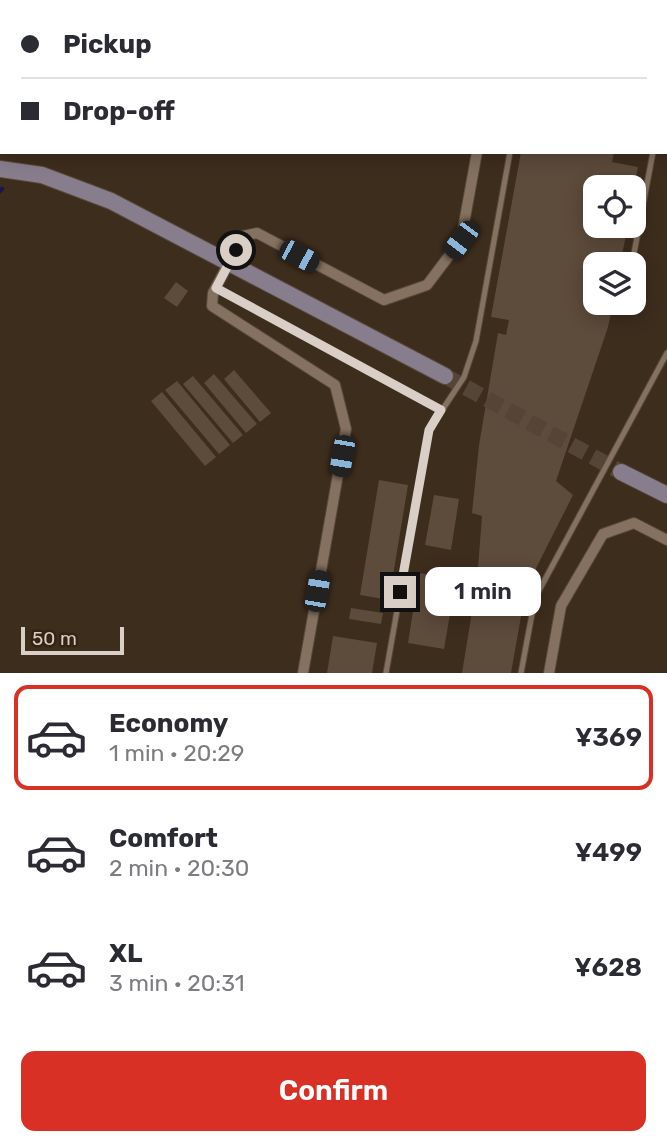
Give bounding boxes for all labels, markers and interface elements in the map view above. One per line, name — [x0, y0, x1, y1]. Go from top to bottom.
text: Pickup — [63, 29, 152, 60]
text: Drop-off — [63, 96, 175, 127]
map controls — [583, 175, 646, 315]
button: locate — [583, 175, 646, 238]
car — [440, 217, 483, 263]
route start — [220, 234, 252, 266]
car — [276, 237, 323, 275]
button: layers — [583, 252, 646, 315]
car — [329, 433, 356, 479]
car — [304, 568, 331, 614]
callout: 1 min — [424, 568, 540, 616]
route end — [384, 576, 416, 608]
text: 1 min — [454, 577, 512, 605]
scale bar — [21, 624, 124, 655]
text: 50 m — [32, 627, 77, 650]
icon: car — [25, 706, 88, 769]
text: Economy — [109, 708, 228, 739]
text: ¥369 — [575, 722, 642, 753]
text: 1 min · 20:29 — [109, 739, 244, 767]
icon: car — [25, 821, 88, 884]
text: Comfort — [109, 823, 218, 854]
text: ¥499 — [575, 837, 642, 868]
text: 2 min · 20:30 — [109, 854, 249, 882]
icon: car — [25, 936, 88, 999]
text: XL — [109, 938, 142, 969]
text: ¥628 — [574, 952, 642, 983]
text: 3 min · 20:31 — [109, 969, 245, 997]
button: Confirm — [21, 1051, 646, 1131]

